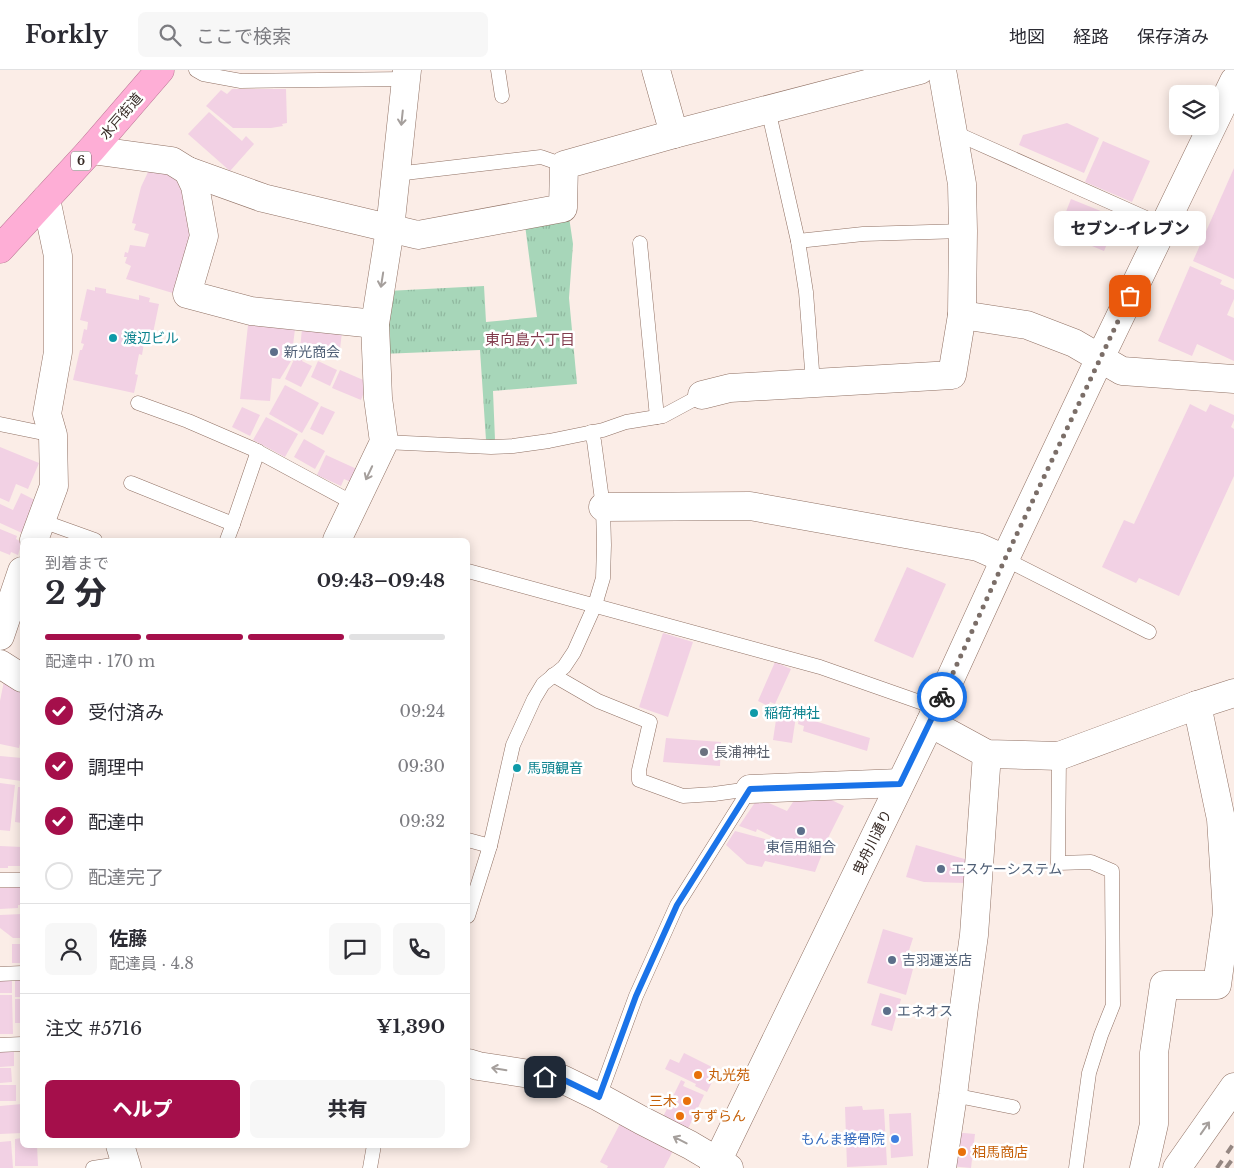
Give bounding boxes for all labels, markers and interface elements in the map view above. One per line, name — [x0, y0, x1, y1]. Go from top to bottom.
search box — [138, 12, 488, 57]
text: Forkly — [25, 20, 108, 49]
icon: search — [156, 21, 184, 49]
text: ここで検索 — [196, 25, 291, 48]
text: 地図 — [1009, 26, 1045, 48]
text: 経路 — [1073, 26, 1109, 48]
text: 保存済み — [1137, 26, 1209, 48]
map controls — [1169, 85, 1219, 135]
button: layers — [1169, 85, 1219, 135]
street label: 水戸街道 — [96, 89, 146, 143]
one-way arrow — [397, 110, 407, 126]
road number: 6 — [71, 152, 91, 170]
callout: セブン-イレブン — [1054, 211, 1206, 246]
text: セブン-イレブン — [1070, 218, 1190, 238]
one-way arrow — [376, 271, 386, 287]
pin — [1109, 275, 1151, 317]
icon: bag — [1116, 282, 1144, 310]
place label: 渡辺ビル — [123, 329, 179, 347]
district label: 東向島六丁目 — [485, 330, 575, 349]
marker: 渡辺ビル — [107, 332, 119, 344]
place label: 新光商会 — [284, 343, 340, 361]
marker: 新光商会 — [268, 346, 280, 358]
one-way arrow — [364, 465, 374, 480]
text: 到着まで — [45, 553, 109, 573]
text: 09:43–09:48 — [317, 569, 445, 592]
text: 2 分 — [45, 573, 106, 613]
text: 配達中 · 170 m — [45, 651, 155, 671]
courier — [917, 672, 967, 722]
icon: bike — [928, 683, 956, 711]
icon: check — [45, 697, 73, 725]
text: 受付済み — [88, 701, 164, 724]
text: 09:24 — [400, 701, 445, 721]
place label: 稲荷神社 — [764, 704, 820, 722]
marker: 稲荷神社 — [748, 707, 760, 719]
place label: 長浦神社 — [714, 743, 770, 761]
marker: 長浦神社 — [698, 746, 710, 758]
icon: check — [45, 752, 73, 780]
text: 調理中 — [88, 756, 145, 779]
text: 09:30 — [397, 756, 445, 776]
place label: 馬頭観音 — [527, 759, 583, 777]
marker: 馬頭観音 — [511, 762, 523, 774]
icon: check — [45, 807, 73, 835]
street label: 曳舟川通り — [849, 807, 895, 877]
text: 配達中 — [88, 811, 145, 834]
text: 09:32 — [399, 811, 445, 831]
marker: 東信用組合 — [795, 825, 807, 837]
place label: 東信用組合 — [766, 838, 836, 856]
place label: エスケーシステム — [951, 860, 1062, 878]
marker: エスケーシステム — [935, 863, 947, 875]
text: 配達完了 — [88, 866, 164, 889]
button: person — [45, 923, 97, 975]
button: chat — [329, 923, 381, 975]
button: phone — [393, 923, 445, 975]
text: 佐藤 — [109, 927, 147, 950]
place label: 吉羽運送店 — [902, 951, 972, 969]
text: 配達員 · 4.8 — [109, 953, 194, 973]
marker: 吉羽運送店 — [886, 954, 898, 966]
place label: エネオス — [897, 1002, 953, 1020]
marker: エネオス — [881, 1005, 893, 1017]
text: ¥1,390 — [376, 1015, 445, 1038]
text: 注文 #5716 — [45, 1017, 142, 1040]
pin — [524, 1056, 566, 1098]
icon: home — [531, 1063, 559, 1091]
one-way arrow — [491, 1064, 507, 1074]
place label: 丸光苑 — [708, 1066, 750, 1084]
marker: 丸光苑 — [692, 1069, 704, 1081]
button: ヘルプ — [45, 1080, 240, 1138]
button: 共有 — [250, 1080, 445, 1138]
place label: 三木 — [649, 1092, 677, 1110]
marker: 三木 — [681, 1095, 693, 1107]
place label: すずらん — [690, 1107, 746, 1125]
marker: すずらん — [674, 1110, 686, 1122]
one-way arrow — [1200, 1121, 1210, 1135]
place label: もんま接骨院 — [801, 1130, 885, 1148]
marker: もんま接骨院 — [889, 1133, 901, 1145]
one-way arrow — [673, 1135, 688, 1144]
place label: 相馬商店 — [972, 1143, 1028, 1161]
marker: 相馬商店 — [956, 1146, 968, 1158]

